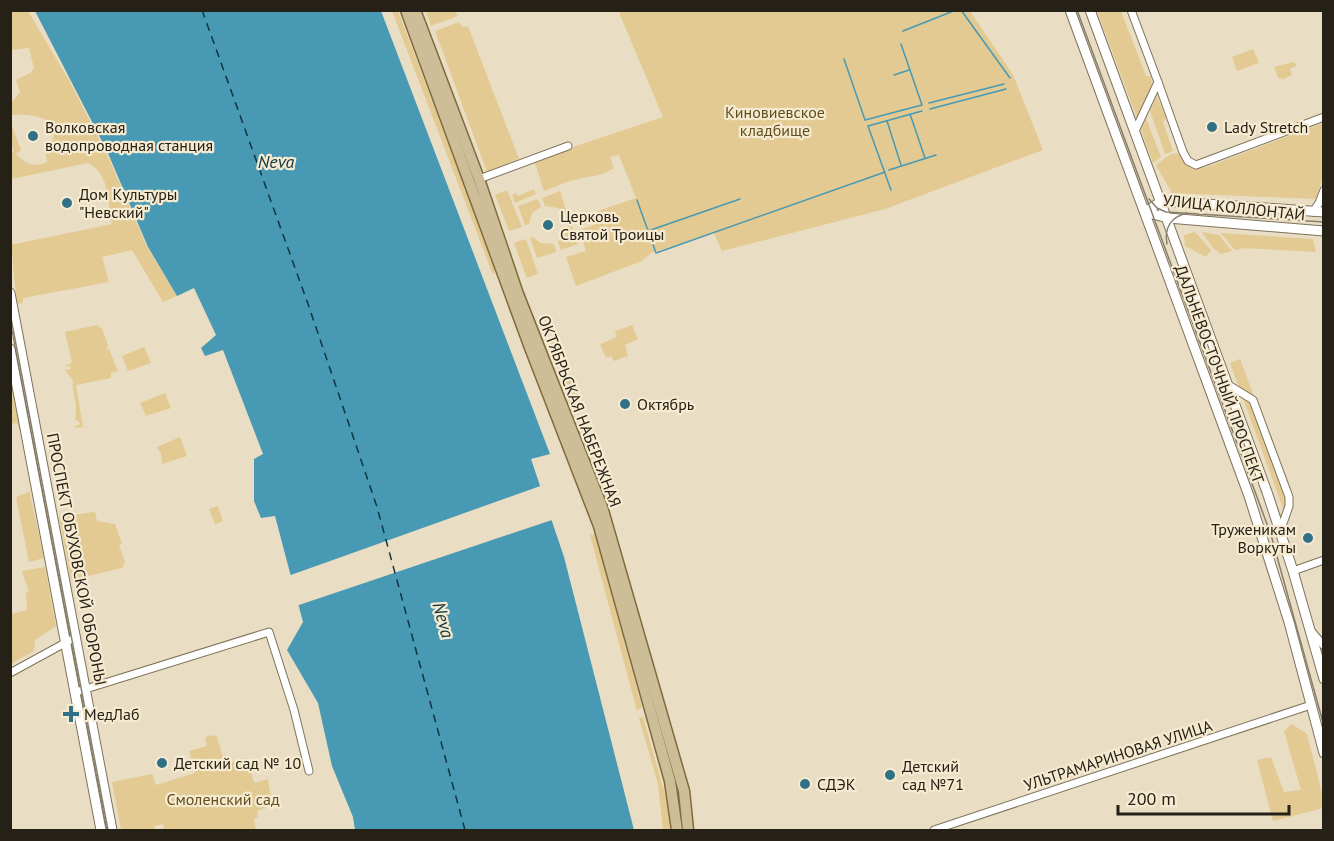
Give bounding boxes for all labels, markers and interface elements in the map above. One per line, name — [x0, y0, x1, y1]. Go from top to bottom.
park label: Киновиевское кладбище — [725, 102, 825, 140]
place label: Волковская водопроводная станция — [45, 117, 213, 155]
place label: Lady Stretch — [1224, 117, 1308, 137]
marker: Lady Stretch — [1205, 120, 1219, 134]
marker: Волковская водопроводная станция — [26, 129, 40, 143]
water label: Neva — [258, 150, 294, 173]
place label: Дом Культуры "Невский" — [79, 184, 177, 222]
street label: УЛИЦА КОЛЛОНТАЙ — [1162, 190, 1306, 224]
marker: Дом Культуры "Невский" — [60, 196, 74, 210]
place label: Церковь Святой Троицы — [560, 206, 664, 244]
marker: Церковь Святой Троицы — [541, 218, 555, 232]
street label: ДАЛЬНЕВОСТОЧНЫЙ ПРОСПЕКТ — [1171, 262, 1269, 486]
street label: ОКТЯБРЬСКАЯ НАБЕРЕЖНАЯ — [534, 312, 626, 510]
place label: Октябрь — [637, 394, 694, 414]
marker: Октябрь — [618, 397, 632, 411]
street label: ПРОСПЕКТ ОБУХОВСКОЙ ОБОРОНЫ — [43, 431, 111, 687]
place label: Труженикам Воркуты — [1211, 519, 1296, 557]
marker: Труженикам Воркуты — [1301, 531, 1315, 545]
water label: Neva — [427, 599, 460, 641]
place label: МедЛаб — [84, 704, 140, 724]
marker: МедЛаб — [62, 705, 80, 723]
street label: УЛЬТРАМАРИНОВАЯ УЛИЦА — [1021, 715, 1215, 795]
place label: Детский сад № 10 — [174, 753, 302, 773]
marker: Детский сад № 10 — [155, 756, 169, 770]
place label: Детский сад №71 — [902, 756, 964, 794]
marker: Детский сад №71 — [883, 768, 897, 782]
place label: СДЭК — [817, 774, 856, 794]
marker: СДЭК — [798, 777, 812, 791]
scale bar — [1118, 778, 1289, 816]
text: 200 m — [1127, 787, 1176, 810]
park label: Смоленский сад — [166, 789, 280, 809]

